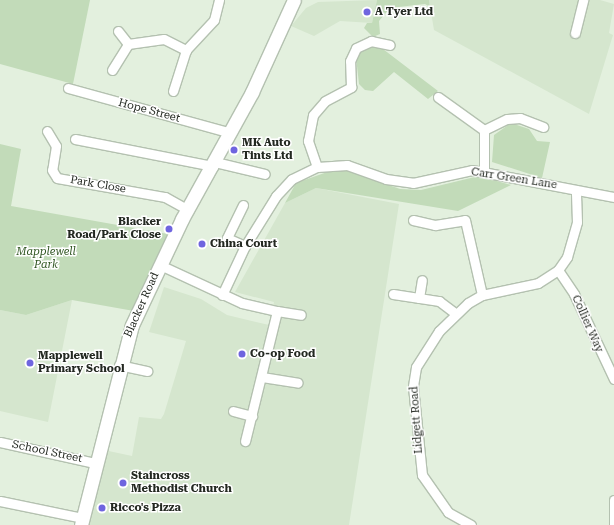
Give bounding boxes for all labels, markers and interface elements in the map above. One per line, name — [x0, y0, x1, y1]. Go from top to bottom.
place label: A Tyer Ltd — [375, 5, 433, 19]
marker: A Tyer Ltd — [362, 7, 372, 17]
street label: Hope Street — [117, 96, 181, 126]
place label: MK Auto Tints Ltd — [242, 137, 293, 163]
marker: MK Auto Tints Ltd — [229, 145, 239, 155]
street label: Carr Green Lane — [470, 166, 558, 192]
street label: Park Close — [69, 174, 127, 196]
place label: Blacker Road/Park Close — [67, 216, 161, 242]
marker: Blacker Road/Park Close — [164, 224, 174, 234]
place label: China Court — [210, 237, 277, 251]
marker: China Court — [197, 239, 207, 249]
park label: Mapplewell Park — [16, 246, 76, 272]
street label: Blacker Road — [122, 270, 162, 340]
street label: Collier Way — [569, 293, 605, 355]
place label: Co-op Food — [250, 347, 315, 361]
marker: Co-op Food — [237, 349, 247, 359]
place label: Mapplewell Primary School — [38, 350, 125, 376]
marker: Mapplewell Primary School — [25, 358, 35, 368]
street label: Lidgett Road — [408, 386, 426, 454]
street label: School Street — [11, 438, 83, 466]
place label: Staincross Methodist Church — [131, 470, 232, 496]
marker: Staincross Methodist Church — [118, 478, 128, 488]
place label: Ricco's Pizza — [110, 501, 181, 515]
marker: Ricco's Pizza — [97, 503, 107, 513]

